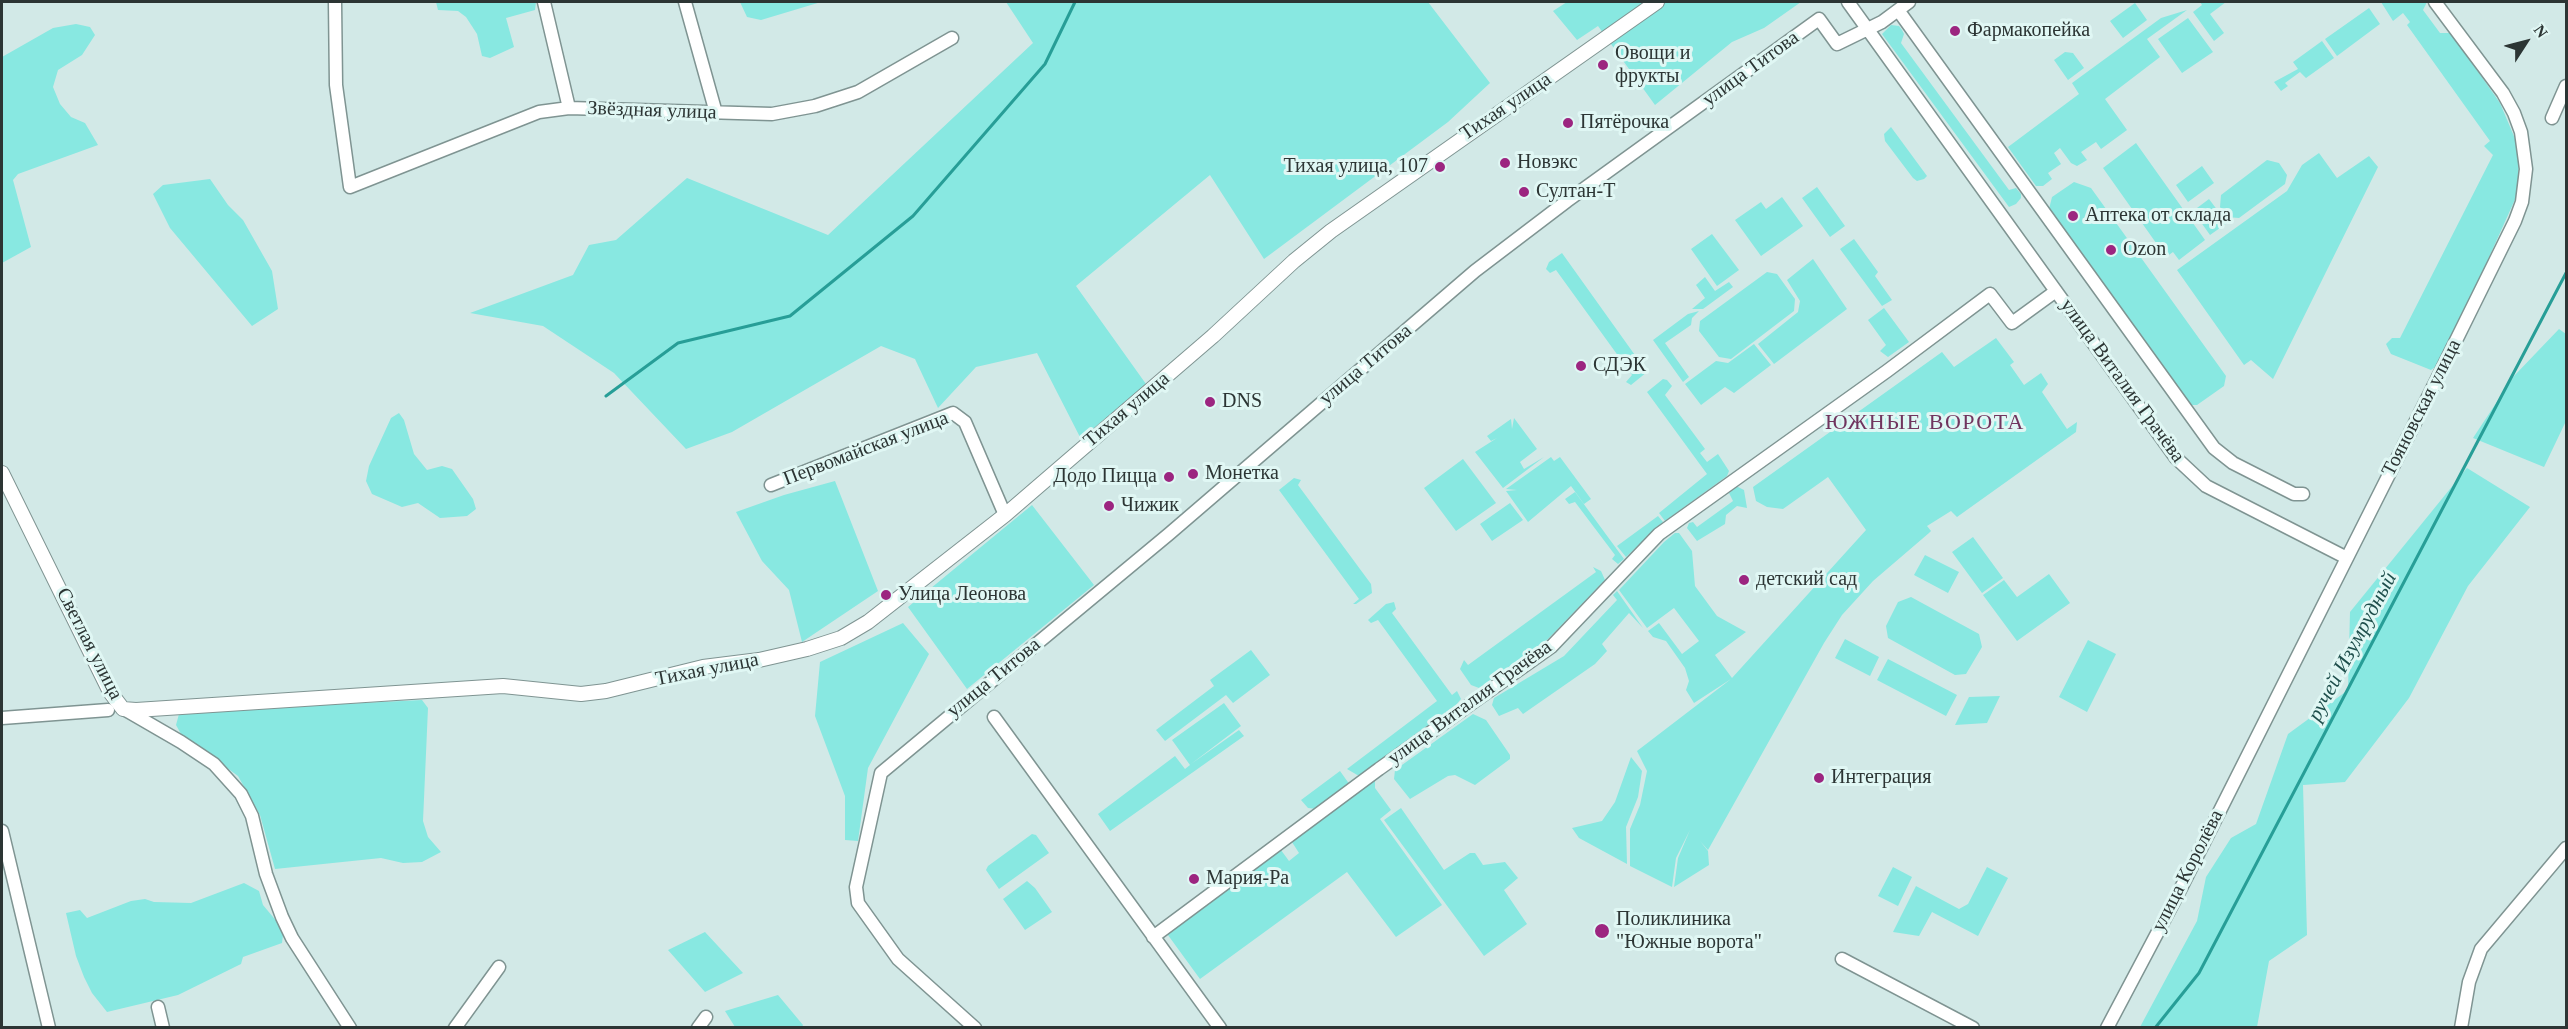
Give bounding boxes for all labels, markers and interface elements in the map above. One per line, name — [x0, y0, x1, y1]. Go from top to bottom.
north arrow — [2496, 12, 2556, 72]
place label: Фармакопейка — [1967, 19, 2090, 43]
text: N — [2531, 21, 2551, 41]
marker: Фармакопейка — [1948, 24, 1962, 38]
street label: улица Титова — [1698, 26, 1804, 112]
place label: Овощи и фрукты — [1615, 42, 1691, 89]
marker: Овощи и фрукты — [1596, 58, 1610, 72]
street label: Тихая улица — [1456, 68, 1556, 146]
street label: Звёздная улица — [587, 97, 717, 125]
place label: Пятёрочка — [1580, 111, 1669, 135]
marker: Пятёрочка — [1561, 116, 1575, 130]
place label: Новэкс — [1517, 151, 1578, 175]
place label: Тихая улица, 107 — [1283, 155, 1428, 179]
marker: Новэкс — [1498, 156, 1512, 170]
marker: Тихая улица, 107 — [1433, 160, 1447, 174]
place label: Султан-Т — [1536, 180, 1615, 204]
marker: Султан-Т — [1517, 185, 1531, 199]
place label: Аптека от склада — [2085, 204, 2231, 228]
marker: Аптека от склада — [2066, 209, 2080, 223]
place label: Ozon — [2123, 238, 2166, 262]
marker: Ozon — [2104, 243, 2118, 257]
street label: улица Виталия Грачёва — [2054, 294, 2190, 468]
street label: улица Титова — [1315, 319, 1417, 411]
street label: Тояновская улица — [2377, 336, 2467, 480]
place label: СДЭК — [1593, 354, 1646, 378]
marker: СДЭК — [1574, 359, 1588, 373]
street label: Тихая улица — [1079, 367, 1175, 453]
place label: DNS — [1222, 390, 1262, 414]
marker: DNS — [1203, 395, 1217, 409]
street label: Первомайская улица — [780, 406, 952, 492]
district label: ЮЖНЫЕ ВОРОТА — [1825, 410, 2025, 436]
place label: Монетка — [1205, 462, 1279, 486]
place label: Додо Пицца — [1053, 465, 1157, 489]
marker: Монетка — [1186, 467, 1200, 481]
marker: Додо Пицца — [1162, 470, 1176, 484]
place label: Чижик — [1121, 494, 1179, 518]
marker: Чижик — [1102, 499, 1116, 513]
place label: детский сад — [1756, 568, 1857, 592]
water label: ручей Изумрудный — [2303, 568, 2403, 726]
marker: детский сад — [1737, 573, 1751, 587]
place label: Улица Леонова — [898, 583, 1026, 607]
street label: Светлая улица — [51, 584, 127, 704]
marker: Улица Леонова — [879, 588, 893, 602]
street label: улица Титова — [942, 633, 1046, 723]
street label: улица Виталия Грачёва — [1383, 635, 1557, 771]
street label: Тихая улица — [653, 648, 761, 692]
place label: Интеграция — [1831, 766, 1931, 790]
marker: Интеграция — [1812, 771, 1826, 785]
street label: улица Королёва — [2147, 806, 2229, 936]
place label: Мария-Ра — [1206, 867, 1289, 891]
marker: Мария-Ра — [1187, 872, 1201, 886]
place label: Поликлиника "Южные ворота" — [1616, 908, 1762, 955]
marker: Поликлиника "Южные ворота" — [1593, 922, 1611, 940]

